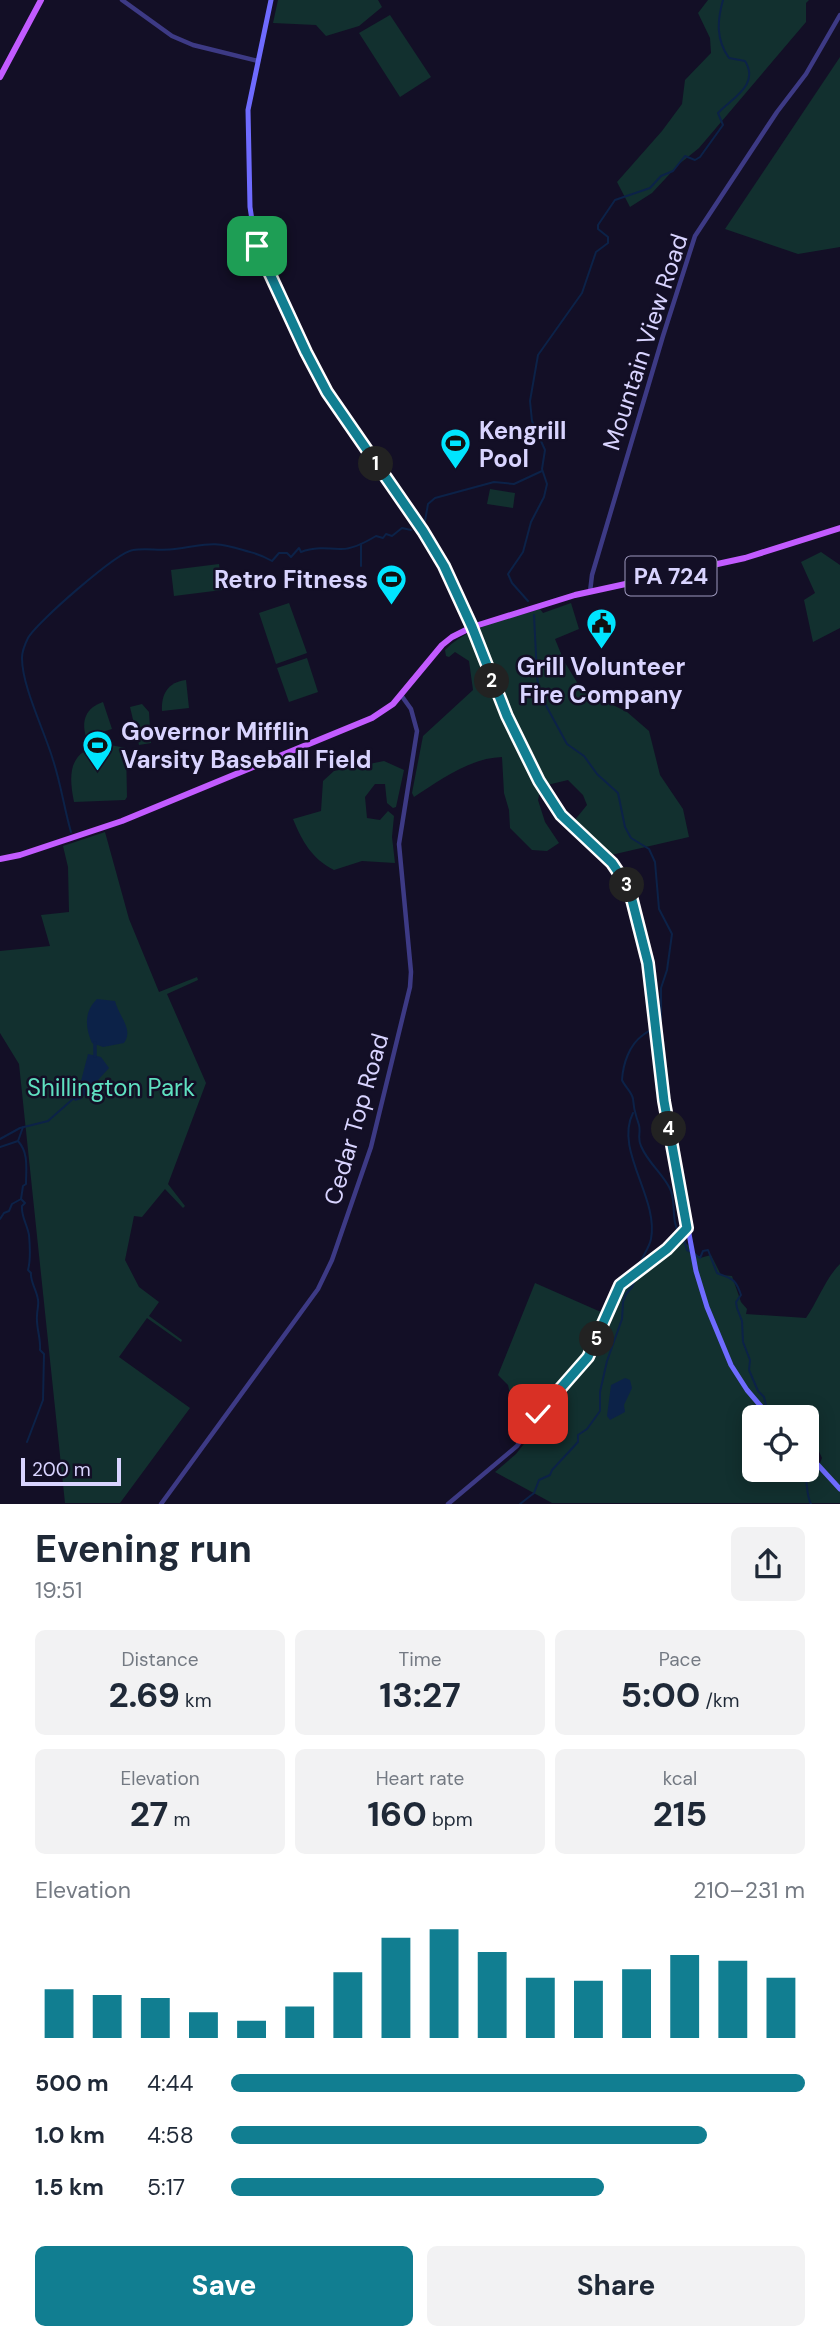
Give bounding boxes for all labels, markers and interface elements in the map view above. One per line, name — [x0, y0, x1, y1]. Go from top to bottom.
pin — [227, 216, 287, 276]
icon: arrive — [238, 227, 276, 265]
street label: Mountain View Road — [595, 230, 695, 454]
place label: Kengrill Pool — [479, 415, 566, 474]
sports icon: Kengrill Pool — [439, 427, 473, 471]
pin: 1 — [358, 447, 394, 482]
text: 1 — [372, 451, 379, 476]
road number: PA 724 — [626, 556, 716, 596]
sports icon: Retro Fitness — [374, 562, 408, 606]
place label: Retro Fitness — [214, 564, 368, 595]
public building icon: Grill Volunteer Fire Company — [584, 607, 618, 651]
place label: Grill Volunteer Fire Company — [517, 651, 685, 710]
pin: 2 — [475, 664, 510, 698]
text: 2 — [486, 668, 497, 693]
place label: Governor Mifflin Varsity Baseball Field — [121, 716, 371, 775]
sports icon: Governor Mifflin Varsity Baseball Field — [81, 728, 115, 772]
pin: 3 — [610, 868, 644, 903]
text: 3 — [621, 872, 632, 897]
street label: Cedar Top Road — [317, 1030, 395, 1208]
park label: Shillington Park — [27, 1072, 195, 1103]
pin: 4 — [652, 1112, 686, 1146]
text: 4 — [662, 1116, 675, 1141]
pin: 5 — [580, 1322, 614, 1356]
text: 5 — [591, 1326, 602, 1351]
pin — [508, 1384, 568, 1444]
icon: check — [519, 1395, 557, 1433]
map controls — [742, 1405, 819, 1482]
button: locate — [742, 1405, 819, 1482]
scale bar — [21, 1454, 121, 1486]
text: 200 m — [32, 1457, 91, 1482]
text: Evening run — [35, 1524, 252, 1574]
button: share — [731, 1527, 805, 1601]
text: 19:51 — [35, 1575, 82, 1605]
text: Distance — [121, 1647, 199, 1672]
text: Time — [399, 1647, 441, 1672]
text: Pace — [659, 1647, 701, 1672]
text: 2.69 — [108, 1672, 180, 1718]
text: 13:27 — [379, 1672, 461, 1718]
text: 5:00 — [621, 1672, 700, 1718]
text: km — [180, 1688, 212, 1713]
text: /km — [700, 1688, 739, 1713]
text: Elevation — [120, 1766, 200, 1791]
text: Heart rate — [376, 1766, 464, 1791]
text: kcal — [663, 1766, 697, 1791]
text: 27 — [130, 1791, 168, 1837]
text: 160 — [367, 1791, 427, 1837]
text: 215 — [653, 1791, 707, 1837]
text: m — [168, 1807, 190, 1832]
text: bpm — [427, 1807, 473, 1832]
text: Elevation — [35, 1875, 131, 1905]
text: 210–231 m — [693, 1875, 805, 1905]
text: 500 m — [35, 2068, 109, 2098]
text: 4:44 — [147, 2068, 194, 2098]
text: 1.0 km — [35, 2120, 105, 2150]
text: 4:58 — [147, 2120, 194, 2150]
text: 1.5 km — [35, 2172, 104, 2202]
text: 5:17 — [147, 2172, 185, 2202]
button: Save — [35, 2246, 413, 2326]
button: Share — [427, 2246, 805, 2326]

